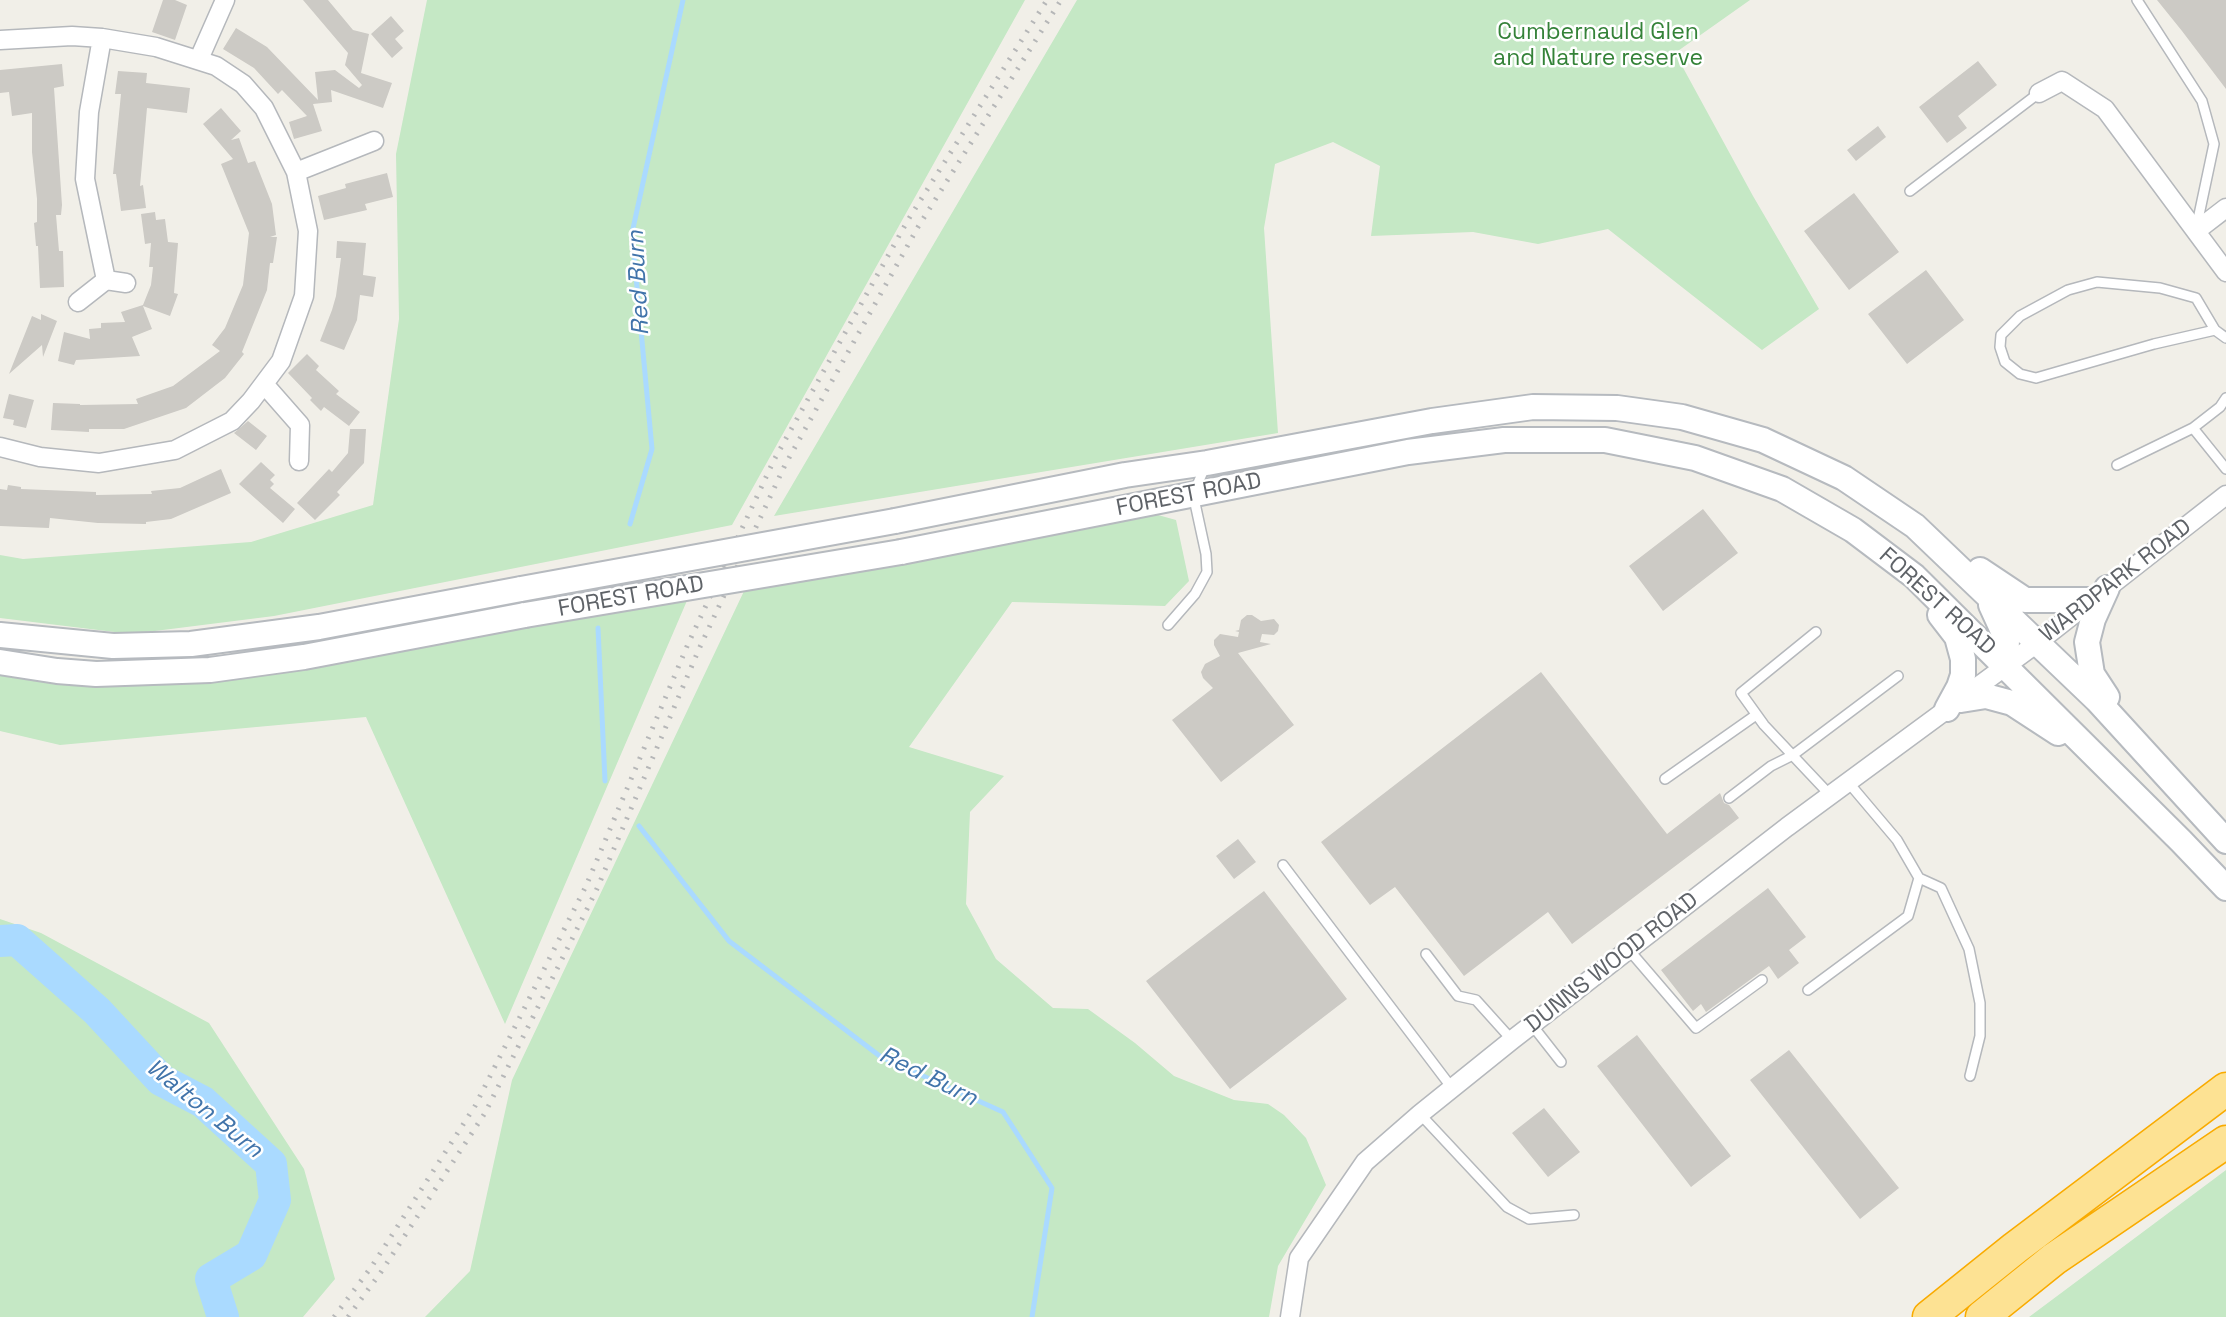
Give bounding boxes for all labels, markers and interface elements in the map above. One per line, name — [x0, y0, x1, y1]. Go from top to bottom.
park label: Cumbernauld Glen and Nature reserve — [1493, 19, 1703, 73]
water label: Red Burn — [622, 230, 656, 336]
street label: FOREST ROAD — [1114, 467, 1264, 523]
street label: WARDPARK ROAD — [2035, 513, 2197, 649]
street label: FOREST ROAD — [1873, 542, 2001, 662]
street label: FOREST ROAD — [556, 571, 706, 623]
street label: DUNNS WOOD ROAD — [1520, 887, 1704, 1039]
water label: Red Burn — [874, 1041, 982, 1113]
water label: Walton Burn — [140, 1053, 268, 1165]

